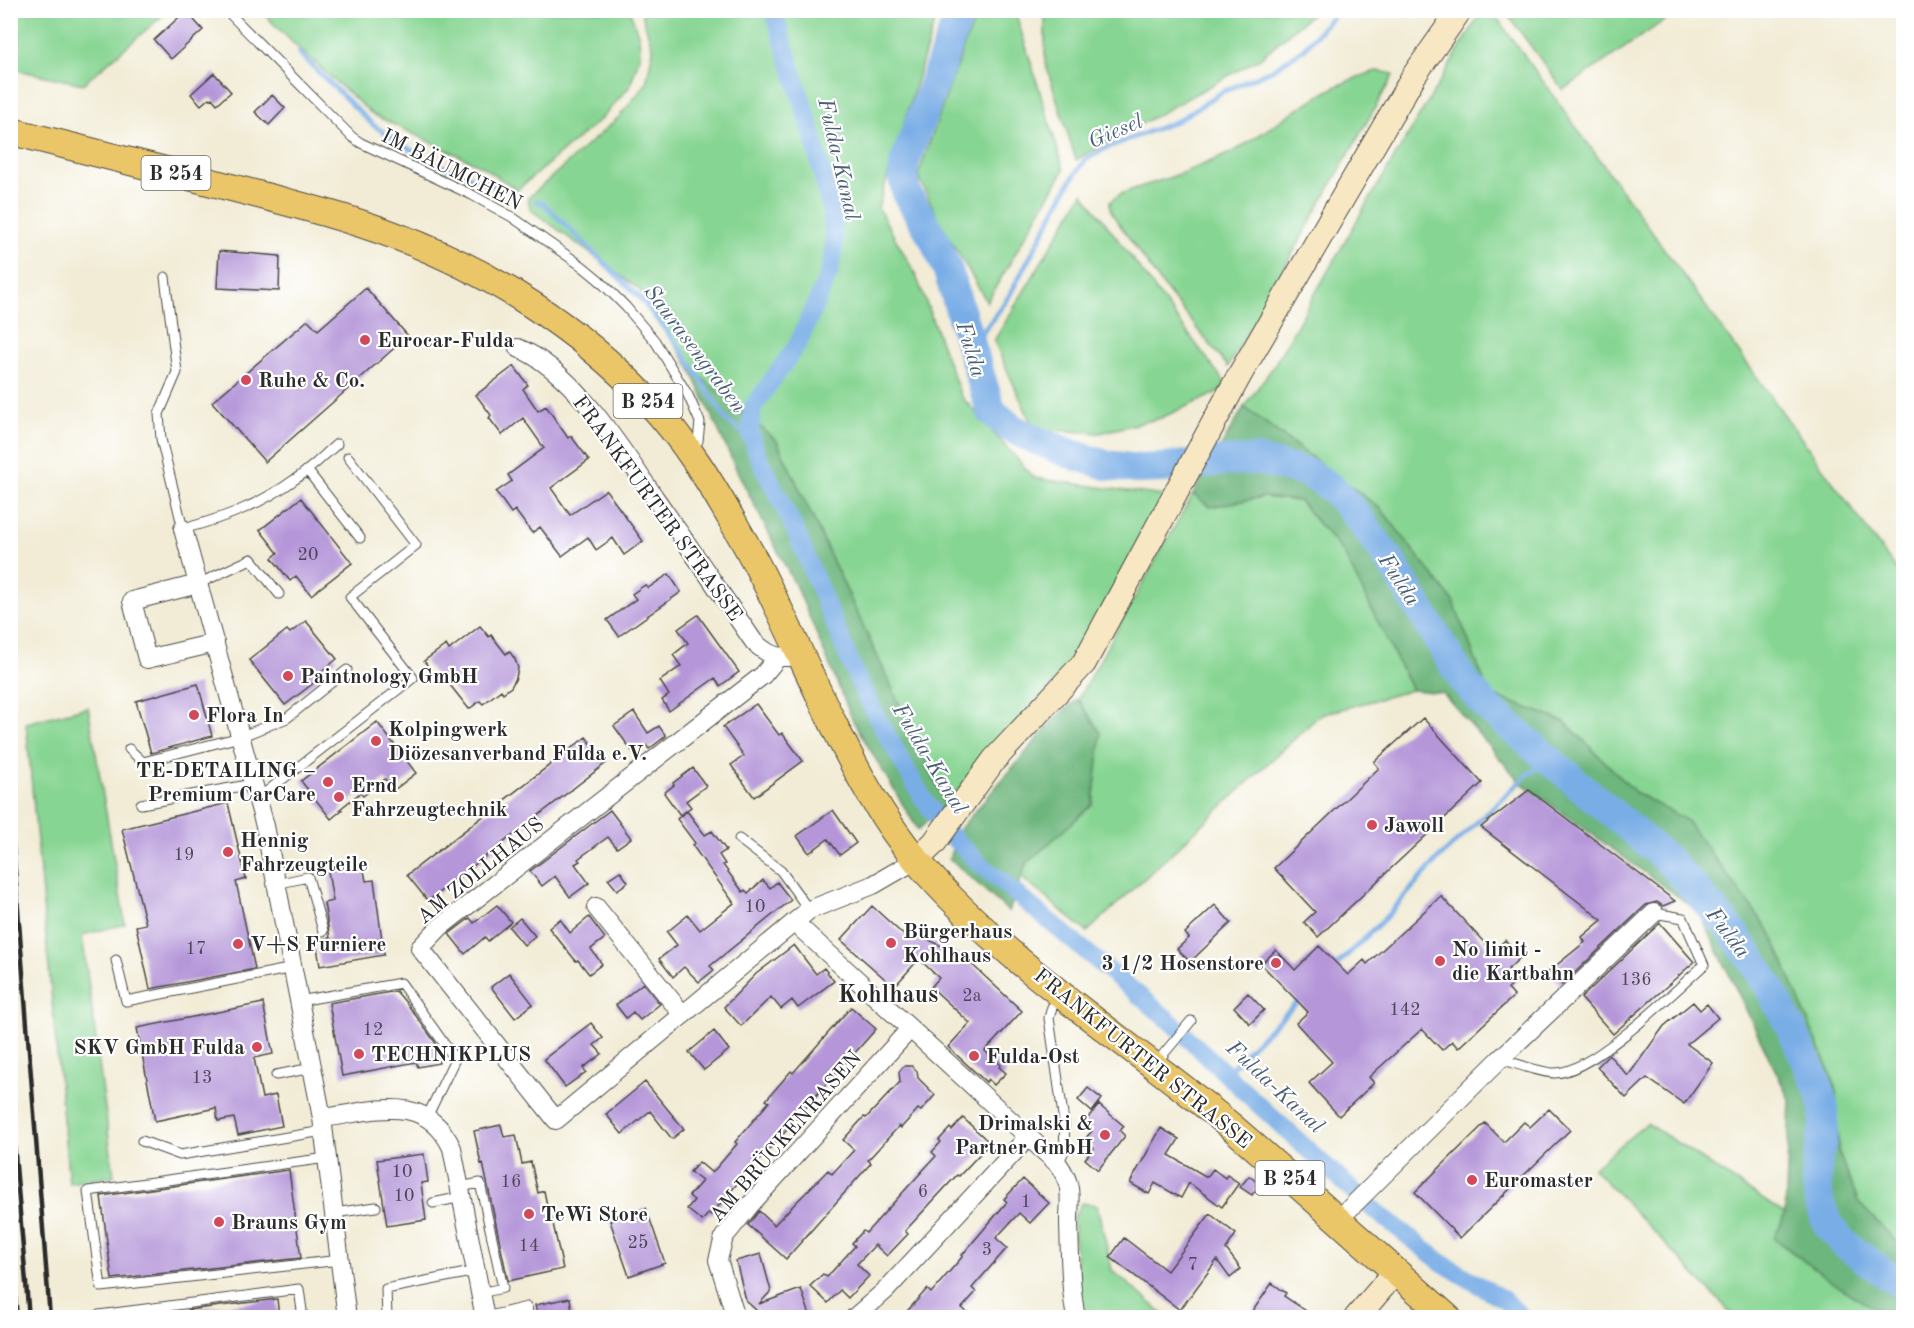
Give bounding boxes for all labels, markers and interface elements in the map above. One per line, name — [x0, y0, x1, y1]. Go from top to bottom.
water label: Fulda-Kanal — [813, 95, 863, 223]
water label: Giesel — [1085, 110, 1147, 153]
street label: IM BÄUMCHEN — [377, 122, 527, 215]
road number: B 254 — [142, 156, 210, 190]
water label: Saurasengraben — [639, 281, 750, 418]
water label: Fulda — [951, 318, 989, 380]
place label: Eurocar-Fulda — [377, 331, 515, 352]
marker: Eurocar-Fulda — [358, 333, 372, 347]
place label: Ruhe & Co. — [258, 371, 365, 392]
marker: Ruhe & Co. — [239, 373, 253, 387]
road number: B 254 — [614, 384, 682, 418]
street label: FRANKFURTER STRASSE — [568, 392, 746, 625]
house number: 20 — [298, 546, 318, 564]
water label: Fulda — [1373, 549, 1423, 610]
place label: Paintnology GmbH — [300, 667, 478, 688]
marker: Paintnology GmbH — [281, 669, 295, 683]
water label: Fulda-Kanal — [887, 699, 971, 819]
place label: Flora In — [206, 706, 284, 727]
marker: Flora In — [187, 708, 201, 722]
place label: Kolpingwerk Diözesanverband Fulda e.V. — [388, 720, 647, 765]
marker: Kolpingwerk Diözesanverband Fulda e.V. — [369, 734, 383, 748]
place label: TE-DETAILING – Premium CarCare — [136, 761, 316, 806]
marker: TE-DETAILING – Premium CarCare — [321, 775, 335, 789]
place label: Ernd Fahrzeugtechnik — [351, 776, 508, 821]
marker: Ernd Fahrzeugtechnik — [332, 790, 346, 804]
street label: AM ZOLLHAUS — [414, 814, 548, 929]
place label: Jawoll — [1384, 816, 1444, 837]
marker: Jawoll — [1365, 818, 1379, 832]
place label: Hennig Fahrzeugteile — [240, 831, 368, 876]
marker: Hennig Fahrzeugteile — [221, 845, 235, 859]
house number: 19 — [174, 846, 194, 864]
house number: 10 — [745, 898, 765, 916]
water label: Fulda — [1701, 903, 1754, 963]
place label: Bürgerhaus Kohlhaus — [903, 922, 1012, 967]
place label: V+S Furniere — [250, 935, 386, 956]
marker: Bürgerhaus Kohlhaus — [884, 936, 898, 950]
marker: V+S Furniere — [231, 937, 245, 951]
house number: 17 — [186, 940, 206, 958]
place label: No limit - die Kartbahn — [1452, 940, 1574, 985]
place label: 3 1/2 Hosenstore — [1101, 954, 1264, 975]
marker: No limit - die Kartbahn — [1433, 954, 1447, 968]
marker: 3 1/2 Hosenstore — [1269, 956, 1283, 970]
street label: FRANKFURTER STRASSE — [1029, 965, 1255, 1153]
house number: 136 — [1620, 971, 1652, 989]
district label: Kohlhaus — [838, 984, 938, 1008]
house number: 2a — [962, 987, 982, 1005]
house number: 142 — [1389, 1001, 1421, 1019]
house number: 12 — [363, 1021, 383, 1039]
water label: Fulda-Kanal — [1221, 1036, 1328, 1138]
place label: SKV GmbH Fulda — [73, 1038, 245, 1059]
marker: SKV GmbH Fulda — [250, 1040, 264, 1054]
place label: TECHNIKPLUS — [371, 1045, 531, 1066]
street label: AM BRÜCKENRASEN — [703, 1045, 866, 1227]
marker: TECHNIKPLUS — [352, 1047, 366, 1061]
place label: Fulda-Ost — [986, 1047, 1080, 1068]
marker: Fulda-Ost — [967, 1049, 981, 1063]
house number: 13 — [192, 1069, 212, 1087]
place label: Drimalski & Partner GmbH — [955, 1114, 1093, 1159]
marker: Drimalski & Partner GmbH — [1098, 1128, 1112, 1142]
road number: B 254 — [1256, 1161, 1324, 1195]
house number: 10 — [392, 1163, 412, 1181]
place label: Euromaster — [1484, 1171, 1593, 1192]
house number: 16 — [501, 1173, 521, 1191]
marker: Euromaster — [1465, 1173, 1479, 1187]
house number: 6 — [918, 1183, 928, 1201]
house number: 10 — [394, 1187, 414, 1205]
house number: 1 — [1021, 1193, 1031, 1211]
place label: TeWi Store — [541, 1205, 648, 1226]
marker: TeWi Store — [522, 1207, 536, 1221]
place label: Brauns Gym — [231, 1213, 347, 1234]
marker: Brauns Gym — [212, 1215, 226, 1229]
house number: 25 — [628, 1234, 648, 1252]
house number: 14 — [519, 1237, 539, 1255]
house number: 3 — [982, 1241, 992, 1259]
house number: 7 — [1188, 1256, 1198, 1274]

